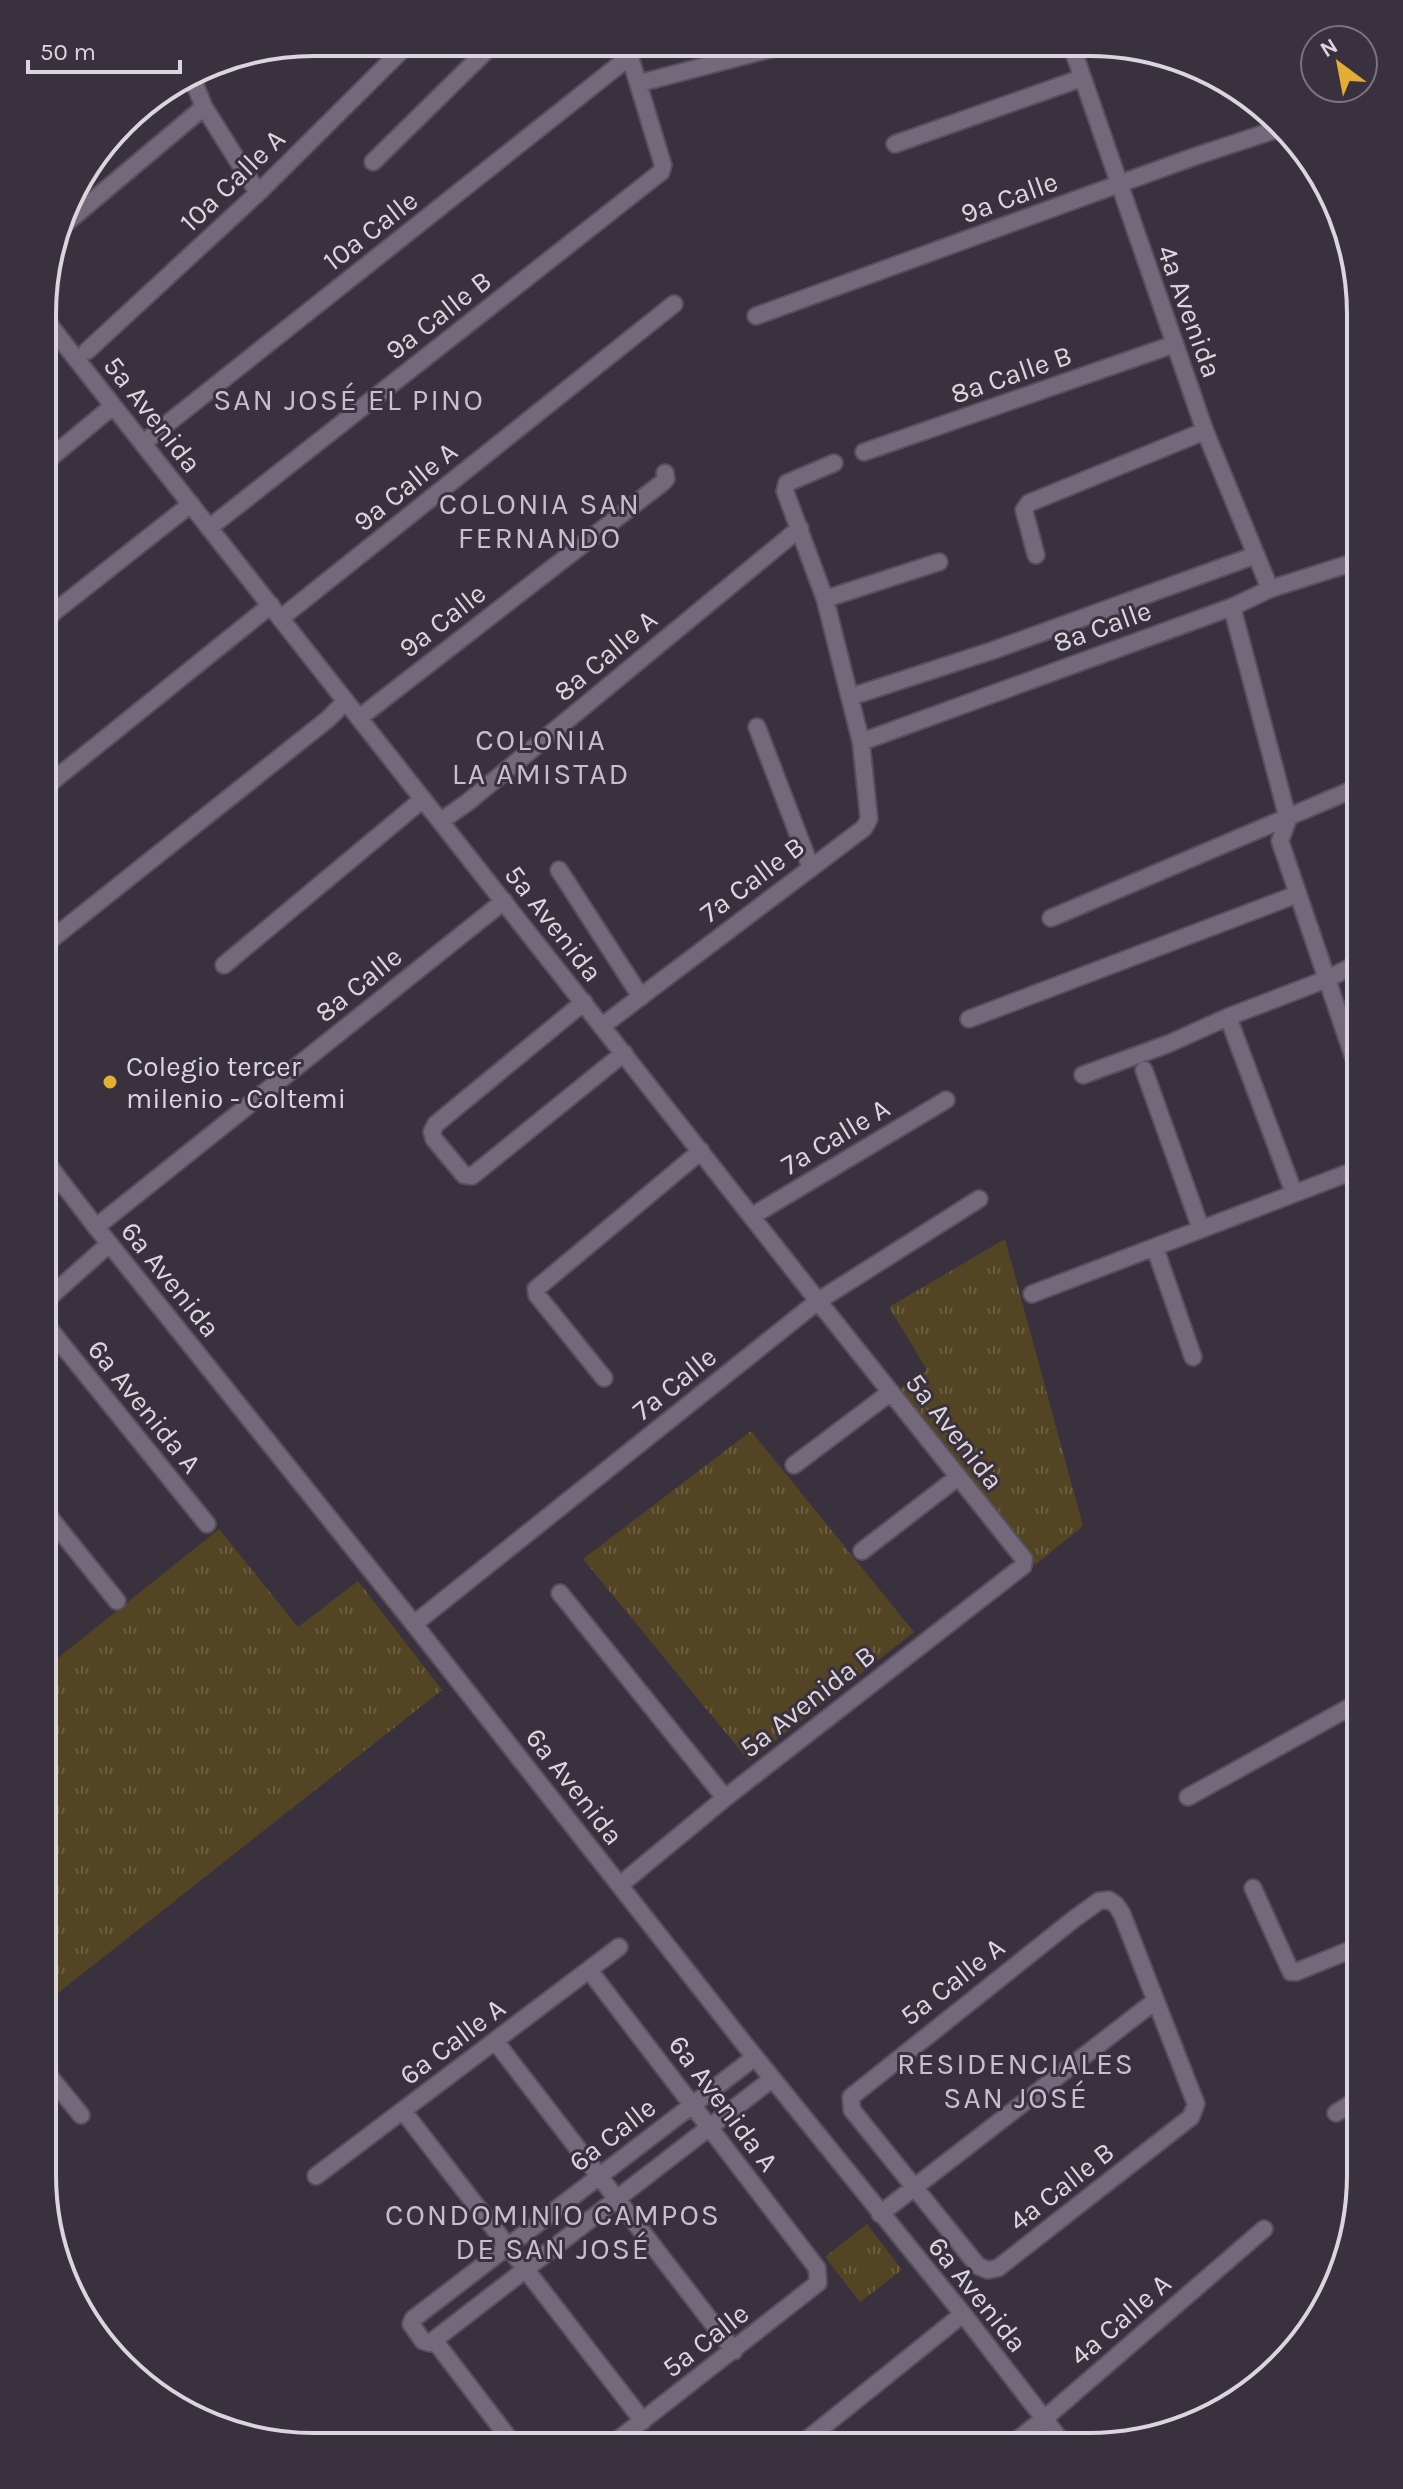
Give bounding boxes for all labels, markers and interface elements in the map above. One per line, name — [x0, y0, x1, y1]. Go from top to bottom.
scale bar — [28, 24, 180, 74]
north arrow — [1299, 24, 1379, 104]
text: N — [1315, 33, 1343, 63]
text: 50 m — [40, 38, 96, 66]
street label: 10a Calle A — [173, 122, 292, 239]
street label: 9a Calle — [956, 165, 1062, 230]
street label: 10a Calle — [317, 183, 424, 277]
street label: 4a Avenida — [1150, 240, 1229, 382]
street label: 9a Calle B — [379, 264, 498, 367]
street label: 8a Calle B — [946, 338, 1076, 411]
street label: 5a Avenida — [97, 349, 208, 479]
district label: SAN JOSÉ EL PINO — [213, 382, 485, 418]
street label: 9a Calle A — [347, 435, 464, 538]
district label: COLONIA SAN FERNANDO — [439, 486, 641, 556]
street label: 9a Calle — [392, 576, 492, 664]
street label: 8a Calle — [1049, 594, 1156, 659]
street label: 8a Calle A — [547, 603, 664, 708]
district label: COLONIA LA AMISTAD — [452, 722, 630, 792]
street label: 7a Calle B — [694, 830, 811, 929]
street label: 5a Avenida — [498, 858, 609, 988]
street label: 8a Calle — [308, 939, 408, 1029]
place label: Colegio tercer milenio - Coltemi — [126, 1050, 346, 1115]
marker: Colegio tercer milenio - Coltemi — [101, 1073, 119, 1091]
street label: 7a Calle A — [775, 1091, 895, 1182]
street label: 6a Avenida — [114, 1215, 227, 1344]
street label: 6a Avenida A — [81, 1333, 208, 1480]
street label: 7a Calle — [626, 1340, 723, 1427]
street label: 5a Avenida — [899, 1366, 1010, 1496]
street label: 5a Avenida B — [733, 1638, 882, 1765]
street label: 6a Avenida — [519, 1721, 630, 1851]
street label: 5a Calle A — [894, 1930, 1011, 2032]
street label: 6a Calle A — [393, 1991, 512, 2092]
street label: 6a Avenida A — [662, 2029, 786, 2178]
district label: RESIDENCIALES SAN JOSÉ — [897, 2046, 1135, 2116]
street label: 6a Calle — [562, 2090, 662, 2178]
street label: 4a Calle B — [1002, 2135, 1120, 2238]
district label: CONDOMINIO CAMPOS DE SAN JOSÉ — [385, 2197, 721, 2267]
street label: 6a Avenida — [921, 2230, 1034, 2359]
street label: 4a Calle A — [1063, 2267, 1178, 2372]
street label: 5a Calle — [656, 2296, 755, 2384]

